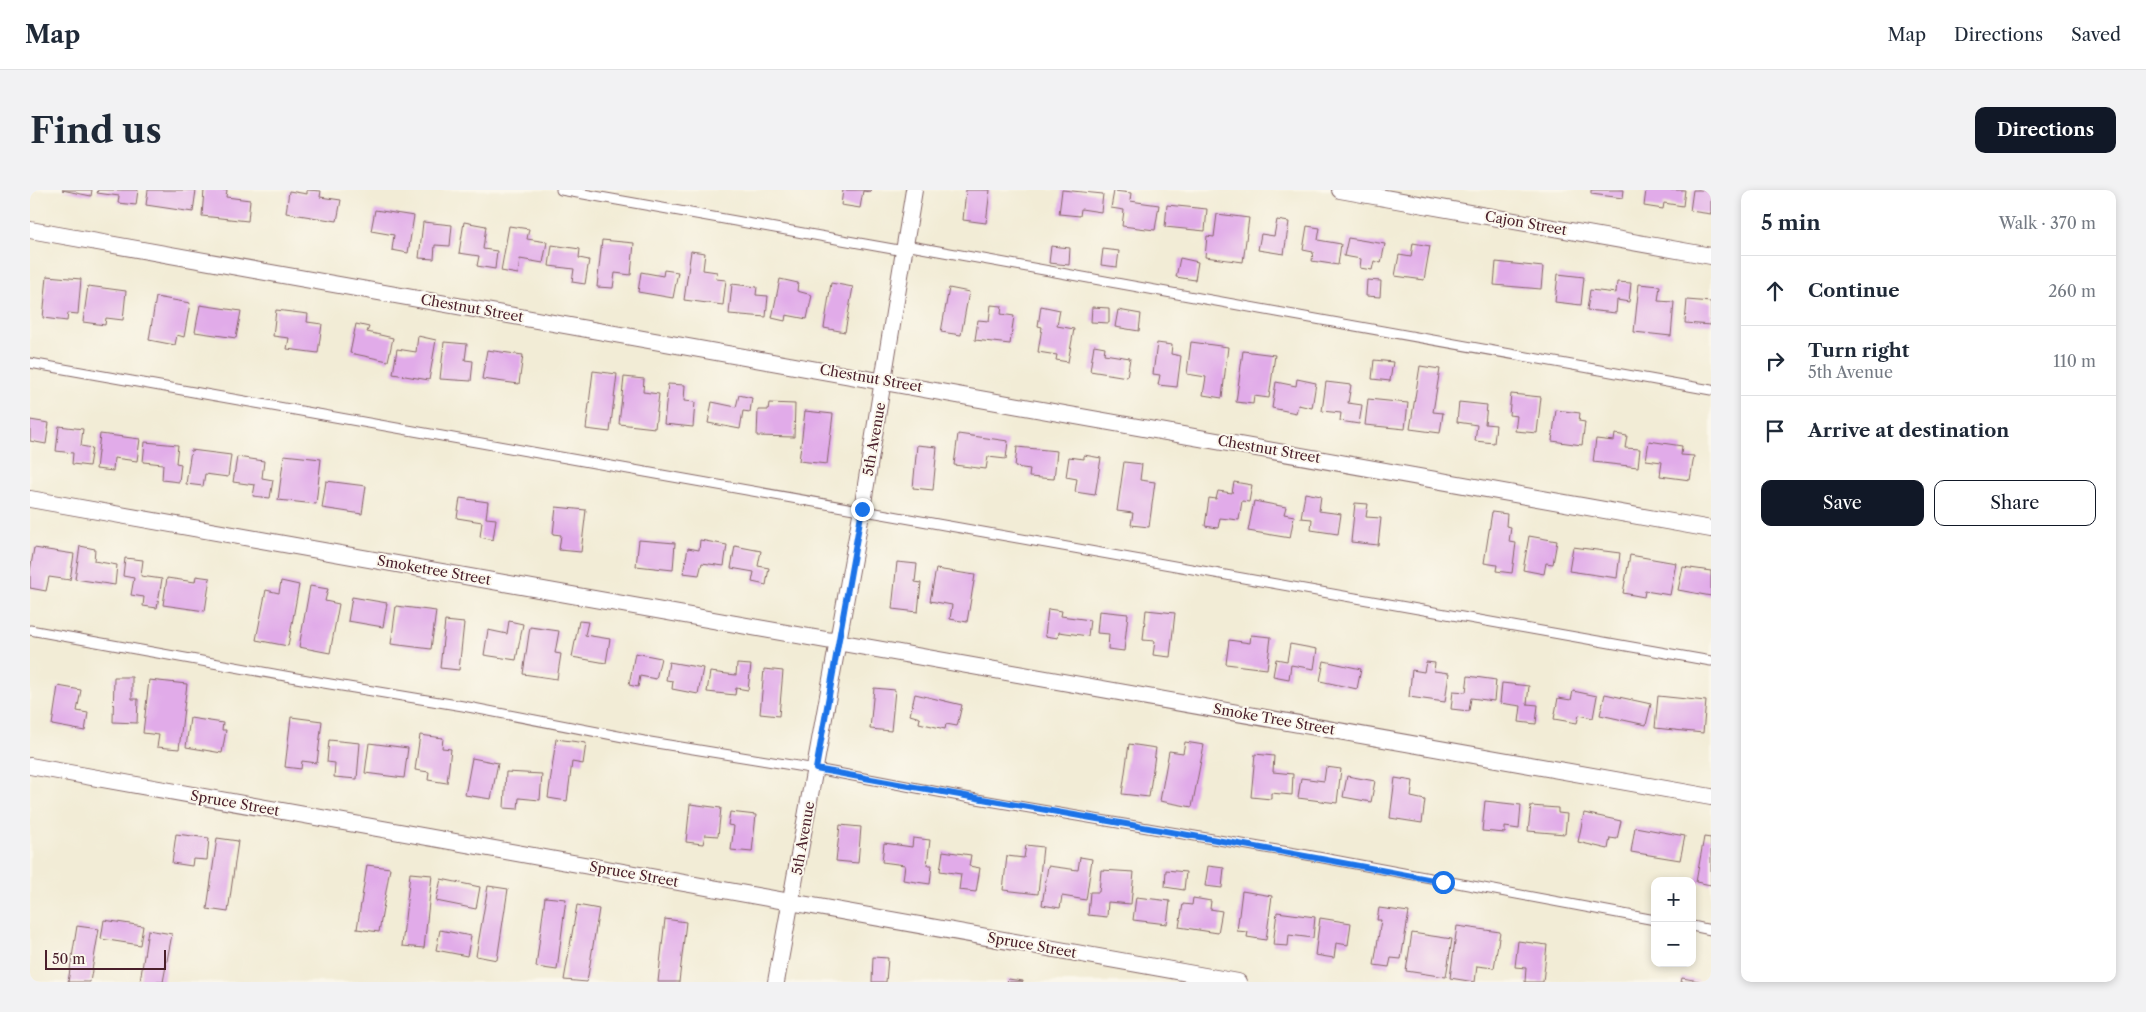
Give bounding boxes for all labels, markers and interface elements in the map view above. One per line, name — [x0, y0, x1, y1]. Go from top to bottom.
text: Map — [25, 20, 80, 49]
text: Map — [1887, 24, 1926, 46]
text: Directions — [1954, 24, 2043, 46]
text: Saved — [2071, 24, 2121, 46]
button: Directions — [1975, 107, 2116, 153]
text: Find us — [30, 109, 162, 152]
street label: Cajon Street — [1484, 207, 1568, 239]
text: 5 min — [1761, 210, 1821, 235]
text: Walk · 370 m — [1999, 213, 2096, 233]
icon: ahead — [1761, 277, 1789, 305]
text: Continue — [1808, 279, 1900, 302]
text: 260 m — [2048, 281, 2096, 301]
street label: Chestnut Street — [419, 290, 525, 326]
text: Turn right — [1808, 339, 1909, 362]
icon: right — [1761, 347, 1789, 375]
text: 110 m — [2053, 351, 2096, 371]
street label: Chestnut Street — [818, 360, 924, 396]
text: 5th Avenue — [1808, 362, 1893, 382]
street label: 5th Avenue — [859, 401, 889, 477]
icon: arrive — [1761, 417, 1789, 445]
text: Arrive at destination — [1808, 419, 2009, 442]
street label: Chestnut Street — [1216, 431, 1322, 467]
button: Save — [1761, 480, 1924, 526]
button: Share — [1934, 480, 2096, 526]
route end — [851, 498, 874, 521]
street label: Smoketree Street — [376, 551, 492, 589]
street label: Smoke Tree Street — [1212, 699, 1336, 739]
street label: Spruce Street — [189, 786, 281, 820]
street label: 5th Avenue — [788, 800, 818, 876]
street label: Spruce Street — [588, 857, 680, 891]
route start — [1432, 871, 1455, 894]
map controls — [1651, 877, 1696, 967]
button: + — [1651, 877, 1696, 922]
button: − — [1651, 922, 1696, 967]
street label: Spruce Street — [986, 928, 1078, 962]
scale bar — [45, 947, 166, 970]
text: 50 m — [52, 950, 85, 968]

